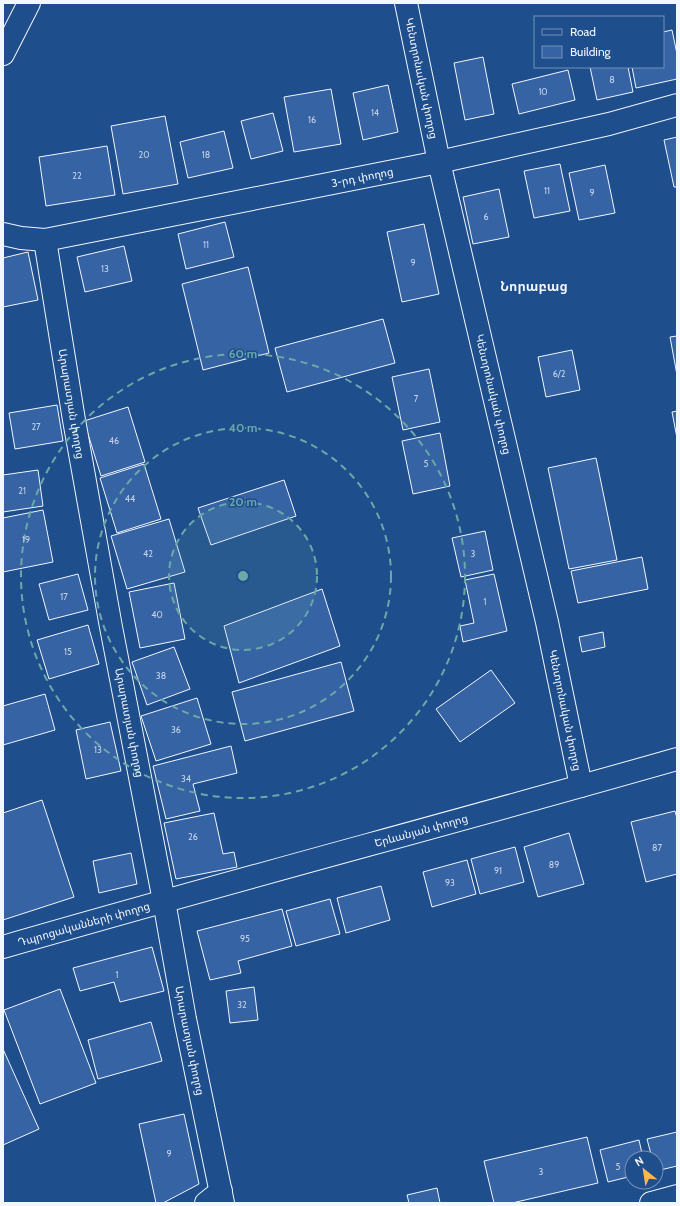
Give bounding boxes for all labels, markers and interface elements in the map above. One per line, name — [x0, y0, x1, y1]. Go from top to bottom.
legend — [534, 16, 664, 68]
street label: Կենտրոնական փողոց — [402, 17, 441, 140]
text: Road — [570, 24, 596, 39]
text: Building — [570, 44, 612, 59]
house number: 8 — [609, 74, 615, 85]
house number: 10 — [538, 86, 548, 97]
house number: 14 — [371, 107, 379, 118]
house number: 16 — [308, 114, 316, 125]
house number: 20 — [139, 149, 150, 160]
house number: 18 — [202, 149, 210, 160]
street label: 3-րդ փողոց — [330, 164, 395, 190]
house number: 22 — [72, 170, 82, 181]
house number: 11 — [544, 185, 550, 196]
house number: 9 — [589, 187, 595, 198]
house number: 6 — [483, 211, 489, 222]
house number: 11 — [203, 239, 209, 250]
house number: 9 — [410, 257, 416, 268]
house number: 13 — [101, 263, 109, 274]
district label: Նորաբաց — [500, 278, 568, 294]
street label: Կենտրոնական փողոց — [473, 333, 514, 456]
text: 60 m — [229, 346, 257, 361]
street label: Արարատյան փողոց — [56, 348, 88, 460]
house number: 6/2 — [553, 368, 566, 379]
house number: 7 — [414, 393, 419, 404]
text: 40 m — [228, 420, 258, 435]
house number: 27 — [31, 421, 41, 432]
house number: 46 — [109, 435, 119, 446]
house number: 5 — [424, 458, 429, 469]
house number: 21 — [18, 485, 26, 496]
house number: 44 — [125, 493, 135, 504]
text: 20 m — [229, 494, 257, 509]
house number: 19 — [22, 534, 30, 545]
house number: 42 — [143, 548, 153, 559]
house number: 3 — [471, 548, 476, 559]
centre of rings — [236, 569, 250, 583]
house number: 17 — [60, 591, 68, 602]
house number: 1 — [484, 596, 487, 607]
house number: 40 — [151, 609, 163, 620]
house number: 15 — [64, 646, 72, 657]
street label: Կենտրոնական փողոց — [546, 648, 585, 772]
street label: Արարատյան փողոց — [112, 667, 147, 779]
house number: 38 — [156, 670, 166, 681]
house number: 36 — [171, 724, 181, 735]
house number: 13 — [94, 744, 102, 755]
house number: 34 — [181, 773, 191, 784]
street label: Երևանյան փողոց — [373, 811, 469, 850]
house number: 26 — [188, 831, 198, 842]
house number: 87 — [652, 842, 662, 853]
house number: 89 — [549, 859, 559, 870]
house number: 91 — [494, 865, 502, 876]
house number: 93 — [445, 877, 455, 888]
street label: Դպրոցականների փողոց — [16, 899, 151, 949]
house number: 95 — [240, 933, 250, 944]
house number: 1 — [116, 969, 119, 980]
street label: Արարատյան փողոց — [172, 985, 208, 1097]
house number: 32 — [237, 999, 247, 1010]
house number: 9 — [166, 1148, 172, 1159]
north arrow — [624, 1150, 664, 1190]
text: N — [632, 1153, 646, 1169]
house number: 5 — [616, 1161, 621, 1172]
house number: 3 — [539, 1166, 544, 1177]

